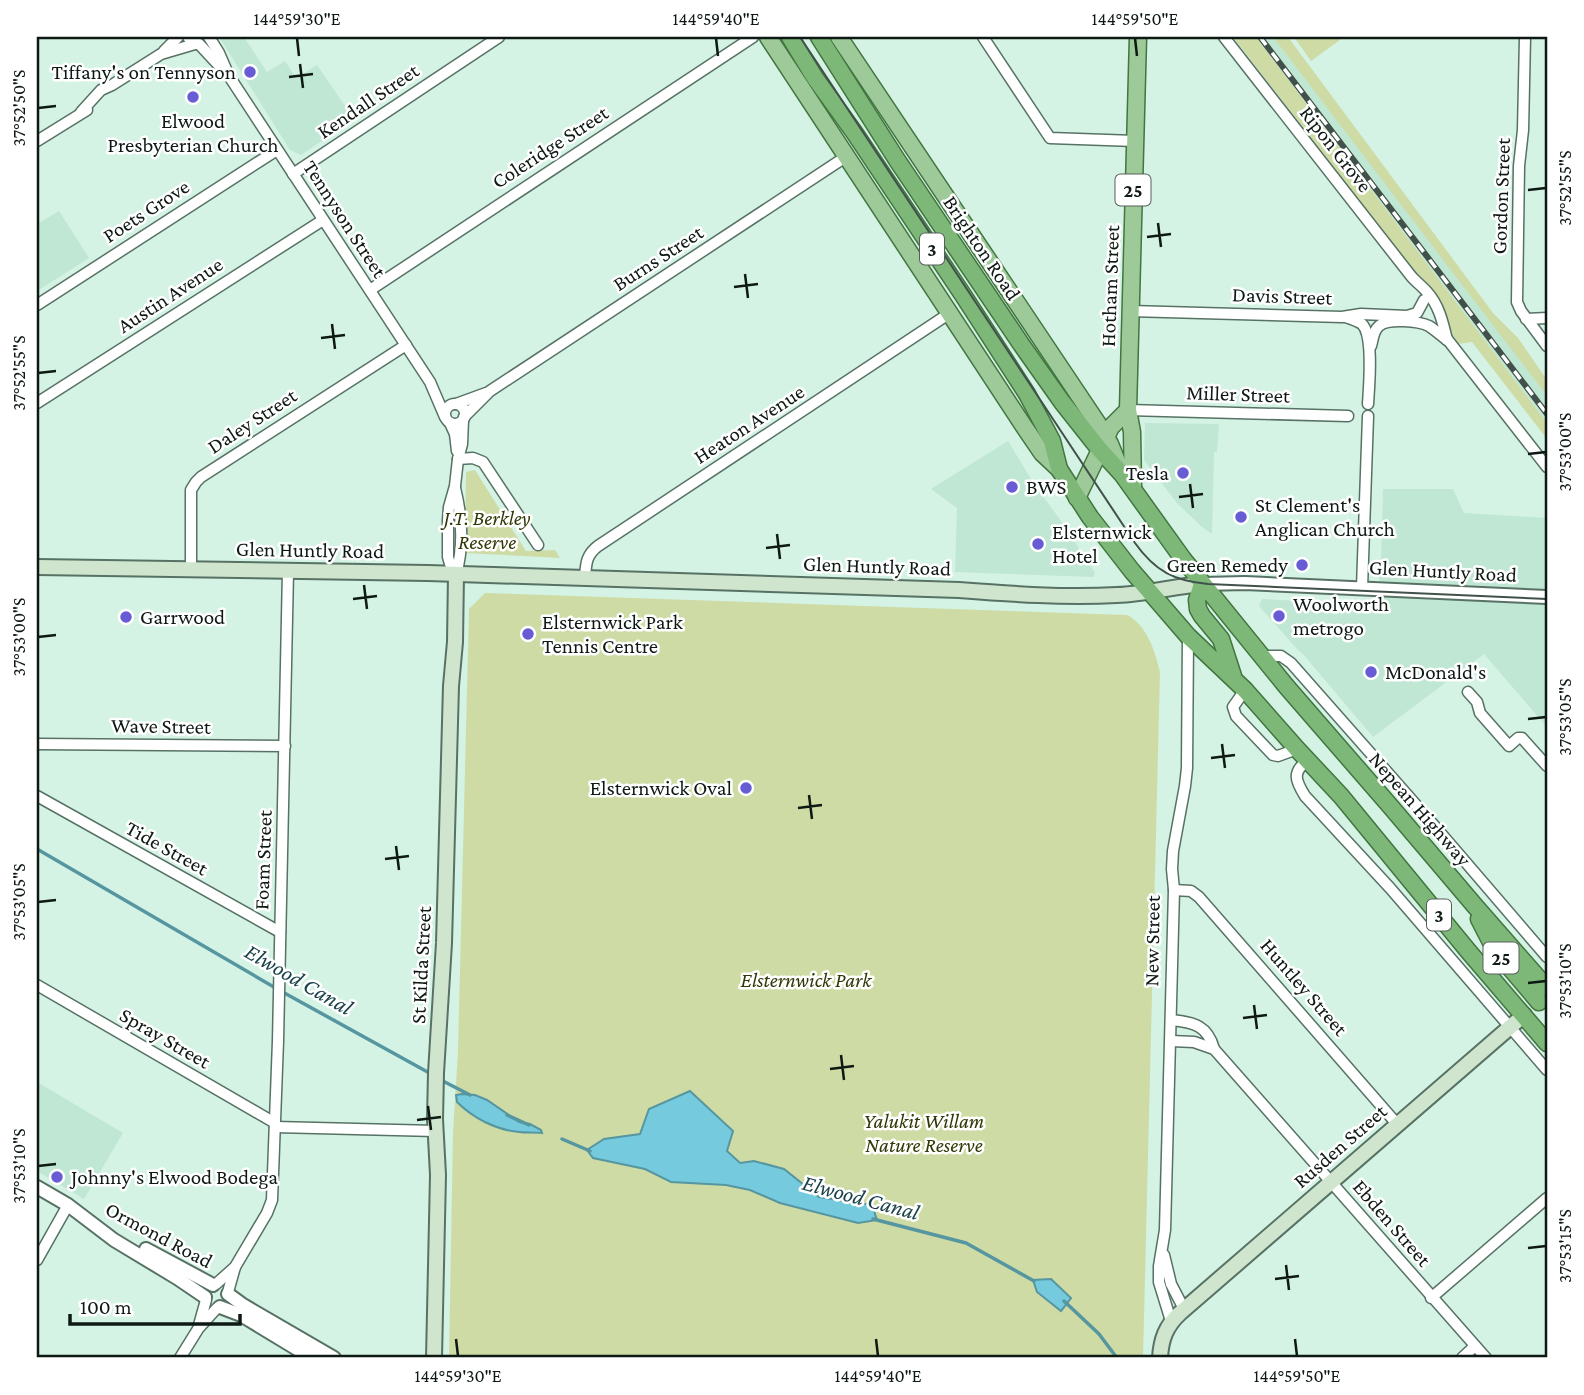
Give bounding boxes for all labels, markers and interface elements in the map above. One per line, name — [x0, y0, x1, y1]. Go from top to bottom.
text: 144°59'30"E — [253, 9, 341, 29]
text: 144°59'40"E — [672, 9, 760, 29]
text: 144°59'50"E — [1092, 9, 1179, 29]
street label: Kendall Street — [313, 58, 424, 144]
place label: Tiffany's on Tennyson — [52, 60, 236, 84]
marker: Tiffany's on Tennyson — [242, 64, 258, 80]
text: 37°52'50"S — [9, 70, 29, 147]
marker: Elwood Presbyterian Church — [185, 89, 201, 105]
street label: Coleridge Street — [487, 100, 614, 194]
street label: Ripon Grove — [1295, 101, 1377, 197]
place label: Elwood Presbyterian Church — [107, 109, 279, 157]
street label: Gordon Street — [1487, 136, 1515, 255]
text: 37°52'55"S — [1555, 150, 1575, 226]
street label: Tennyson Street — [298, 156, 392, 283]
street label: Poets Grove — [98, 174, 194, 248]
road number: 25 — [1116, 174, 1150, 206]
street label: Brighton Road — [938, 191, 1026, 305]
street label: Burns Street — [608, 219, 708, 296]
street label: Hotham Street — [1096, 223, 1124, 347]
road number: 3 — [920, 233, 944, 264]
street label: Austin Avenue — [113, 252, 227, 338]
street label: Davis Street — [1232, 282, 1334, 310]
text: 37°52'55"S — [9, 335, 29, 411]
street label: Heaton Avenue — [689, 379, 809, 469]
street label: Miller Street — [1186, 380, 1291, 408]
street label: Daley Street — [203, 383, 302, 459]
text: 37°53'00"S — [1555, 413, 1575, 491]
place label: Tesla — [1126, 461, 1169, 485]
marker: Tesla — [1175, 465, 1191, 481]
place label: BWS — [1026, 475, 1066, 499]
marker: BWS — [1004, 479, 1020, 495]
place label: St Clement's Anglican Church — [1255, 493, 1395, 541]
park label: J.T. Berkley Reserve — [439, 506, 531, 554]
marker: St Clement's Anglican Church — [1233, 509, 1249, 525]
place label: Elsternwick Hotel — [1052, 520, 1152, 568]
marker: Elsternwick Hotel — [1030, 536, 1046, 552]
street label: Glen Huntly Road — [236, 537, 384, 563]
street label: Glen Huntly Road — [803, 551, 951, 581]
place label: Green Remedy — [1167, 553, 1288, 577]
street label: Glen Huntly Road — [1368, 555, 1518, 587]
marker: Green Remedy — [1294, 557, 1310, 573]
place label: Woolworth metrogo — [1293, 592, 1389, 640]
text: 37°53'00"S — [9, 598, 29, 676]
place label: Garrwood — [140, 605, 225, 629]
marker: Woolworth metrogo — [1271, 608, 1287, 624]
marker: Garrwood — [118, 609, 134, 625]
place label: Elsternwick Park Tennis Centre — [542, 610, 683, 658]
marker: Elsternwick Park Tennis Centre — [520, 626, 536, 642]
place label: McDonald's — [1385, 660, 1486, 684]
marker: McDonald's — [1363, 664, 1379, 680]
text: 37°53'05"S — [1555, 678, 1575, 756]
street label: Wave Street — [111, 713, 212, 739]
street label: Nepean Highway — [1364, 747, 1476, 871]
place label: Elsternwick Oval — [590, 776, 732, 800]
marker: Elsternwick Oval — [738, 780, 754, 796]
street label: Foam Street — [249, 809, 277, 910]
street label: Tide Street — [122, 816, 213, 881]
text: 37°53'05"S — [9, 863, 29, 941]
street label: New Street — [1139, 894, 1165, 987]
road number: 3 — [1427, 900, 1451, 931]
street label: St Kilda Street — [406, 905, 436, 1024]
street label: Huntley Street — [1255, 934, 1353, 1041]
water label: Elwood Canal — [241, 938, 358, 1020]
road number: 25 — [1484, 942, 1518, 974]
text: 37°53'10"S — [1555, 943, 1575, 1019]
park label: Elsternwick Park — [741, 968, 872, 992]
street label: Spray Street — [116, 1003, 215, 1074]
street label: Rusden Street — [1289, 1098, 1392, 1193]
park label: Yalukit Willam Nature Reserve — [864, 1109, 984, 1157]
text: 37°53'10"S — [9, 1128, 29, 1204]
place label: Johnny's Elwood Bodega — [69, 1165, 278, 1189]
marker: Johnny's Elwood Bodega — [49, 1169, 65, 1185]
water label: Elwood Canal — [800, 1169, 923, 1225]
street label: Ebden Street — [1348, 1175, 1437, 1272]
street label: Ormond Road — [101, 1197, 217, 1273]
text: 37°53'15"S — [1555, 1209, 1575, 1283]
scale bar — [70, 1283, 240, 1327]
text: 100 m — [80, 1295, 132, 1319]
text: 144°59'30"E — [414, 1366, 502, 1386]
text: 144°59'40"E — [834, 1366, 922, 1386]
text: 144°59'50"E — [1254, 1366, 1341, 1386]

